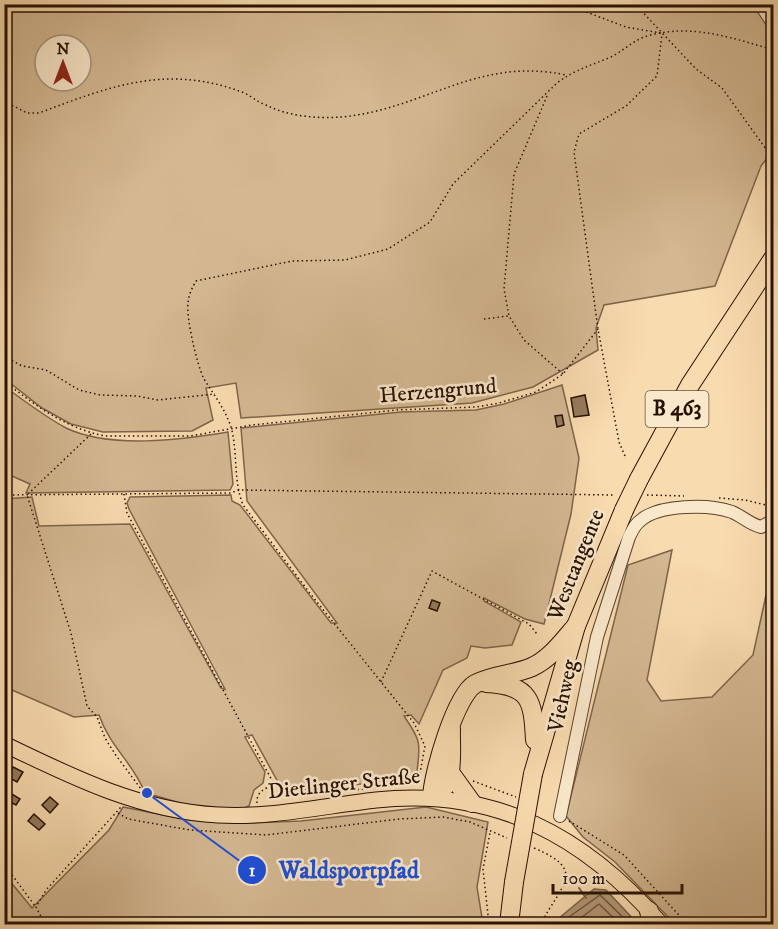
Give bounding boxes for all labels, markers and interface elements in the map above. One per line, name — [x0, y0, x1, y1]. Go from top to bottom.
north arrow — [33, 33, 93, 93]
text: N — [56, 39, 70, 59]
street label: Herzengrund — [378, 372, 498, 410]
road number: B 463 — [646, 391, 708, 427]
street label: Westtangente — [541, 505, 611, 626]
street label: Viehweg — [542, 657, 584, 736]
street label: Dietlinger Straße — [266, 763, 422, 805]
callout: Waldsportpfad — [237, 849, 431, 891]
text: Waldsportpfad — [278, 856, 420, 886]
scale bar — [553, 857, 682, 895]
text: 1 — [249, 860, 256, 882]
text: 100 m — [562, 868, 605, 890]

